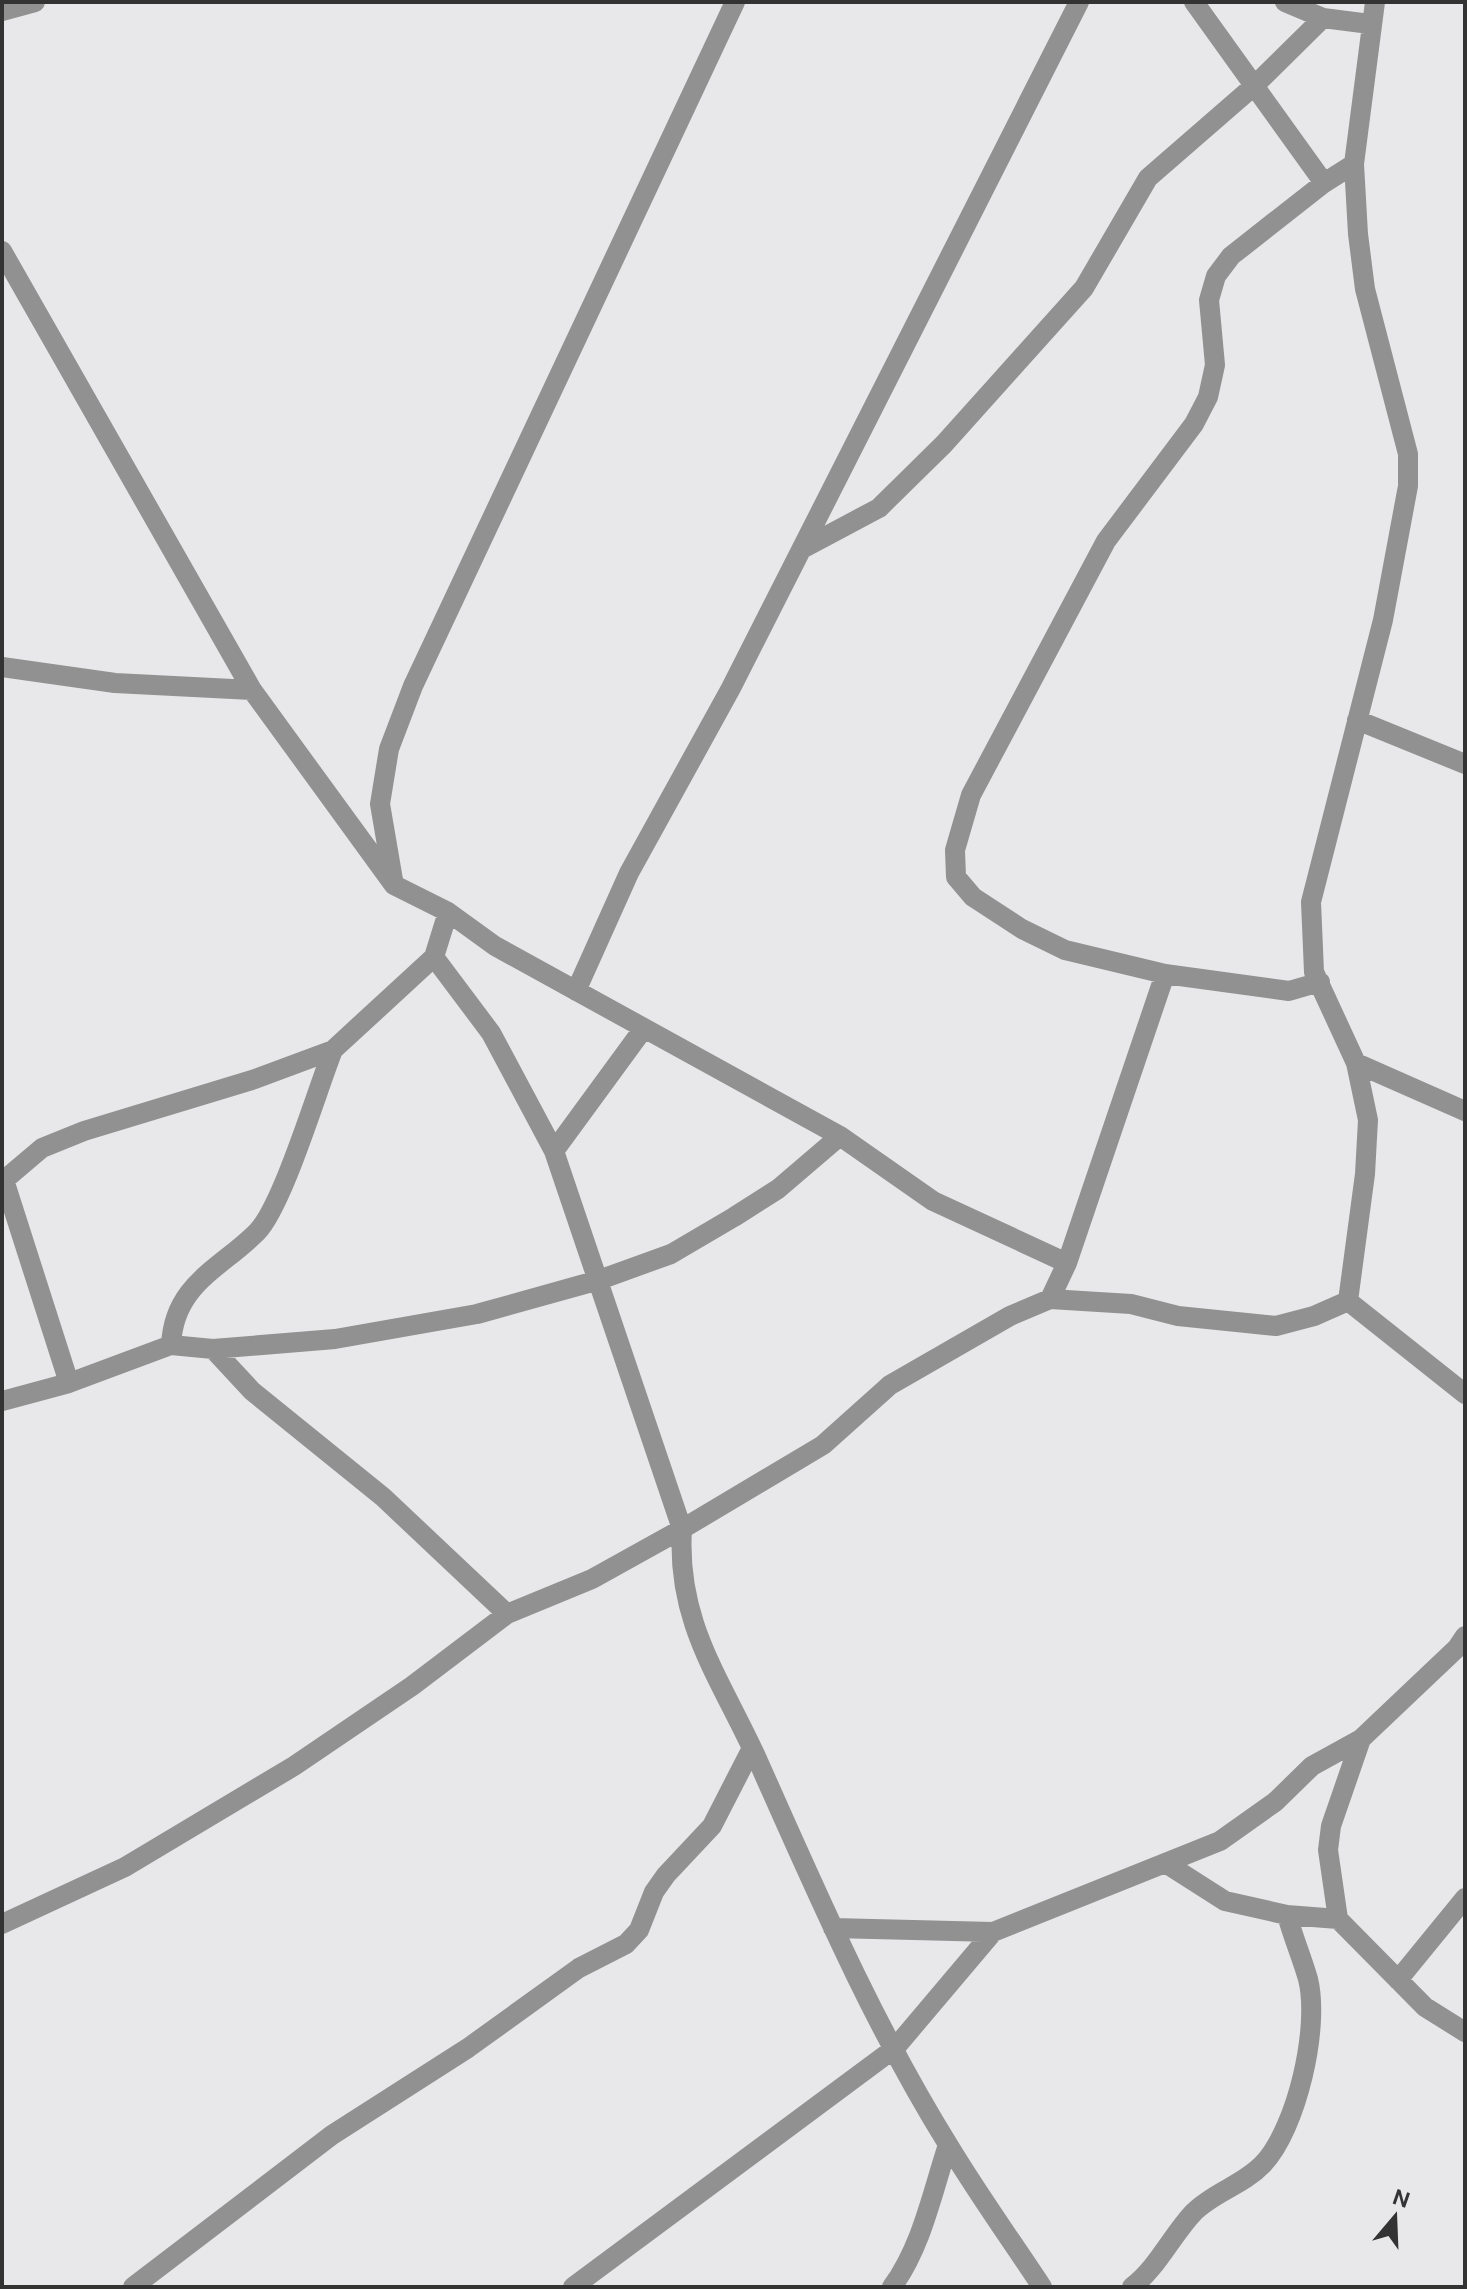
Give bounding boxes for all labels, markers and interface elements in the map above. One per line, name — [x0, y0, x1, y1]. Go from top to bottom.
north arrow — [1355, 2177, 1435, 2257]
text: N — [1389, 2182, 1414, 2215]

